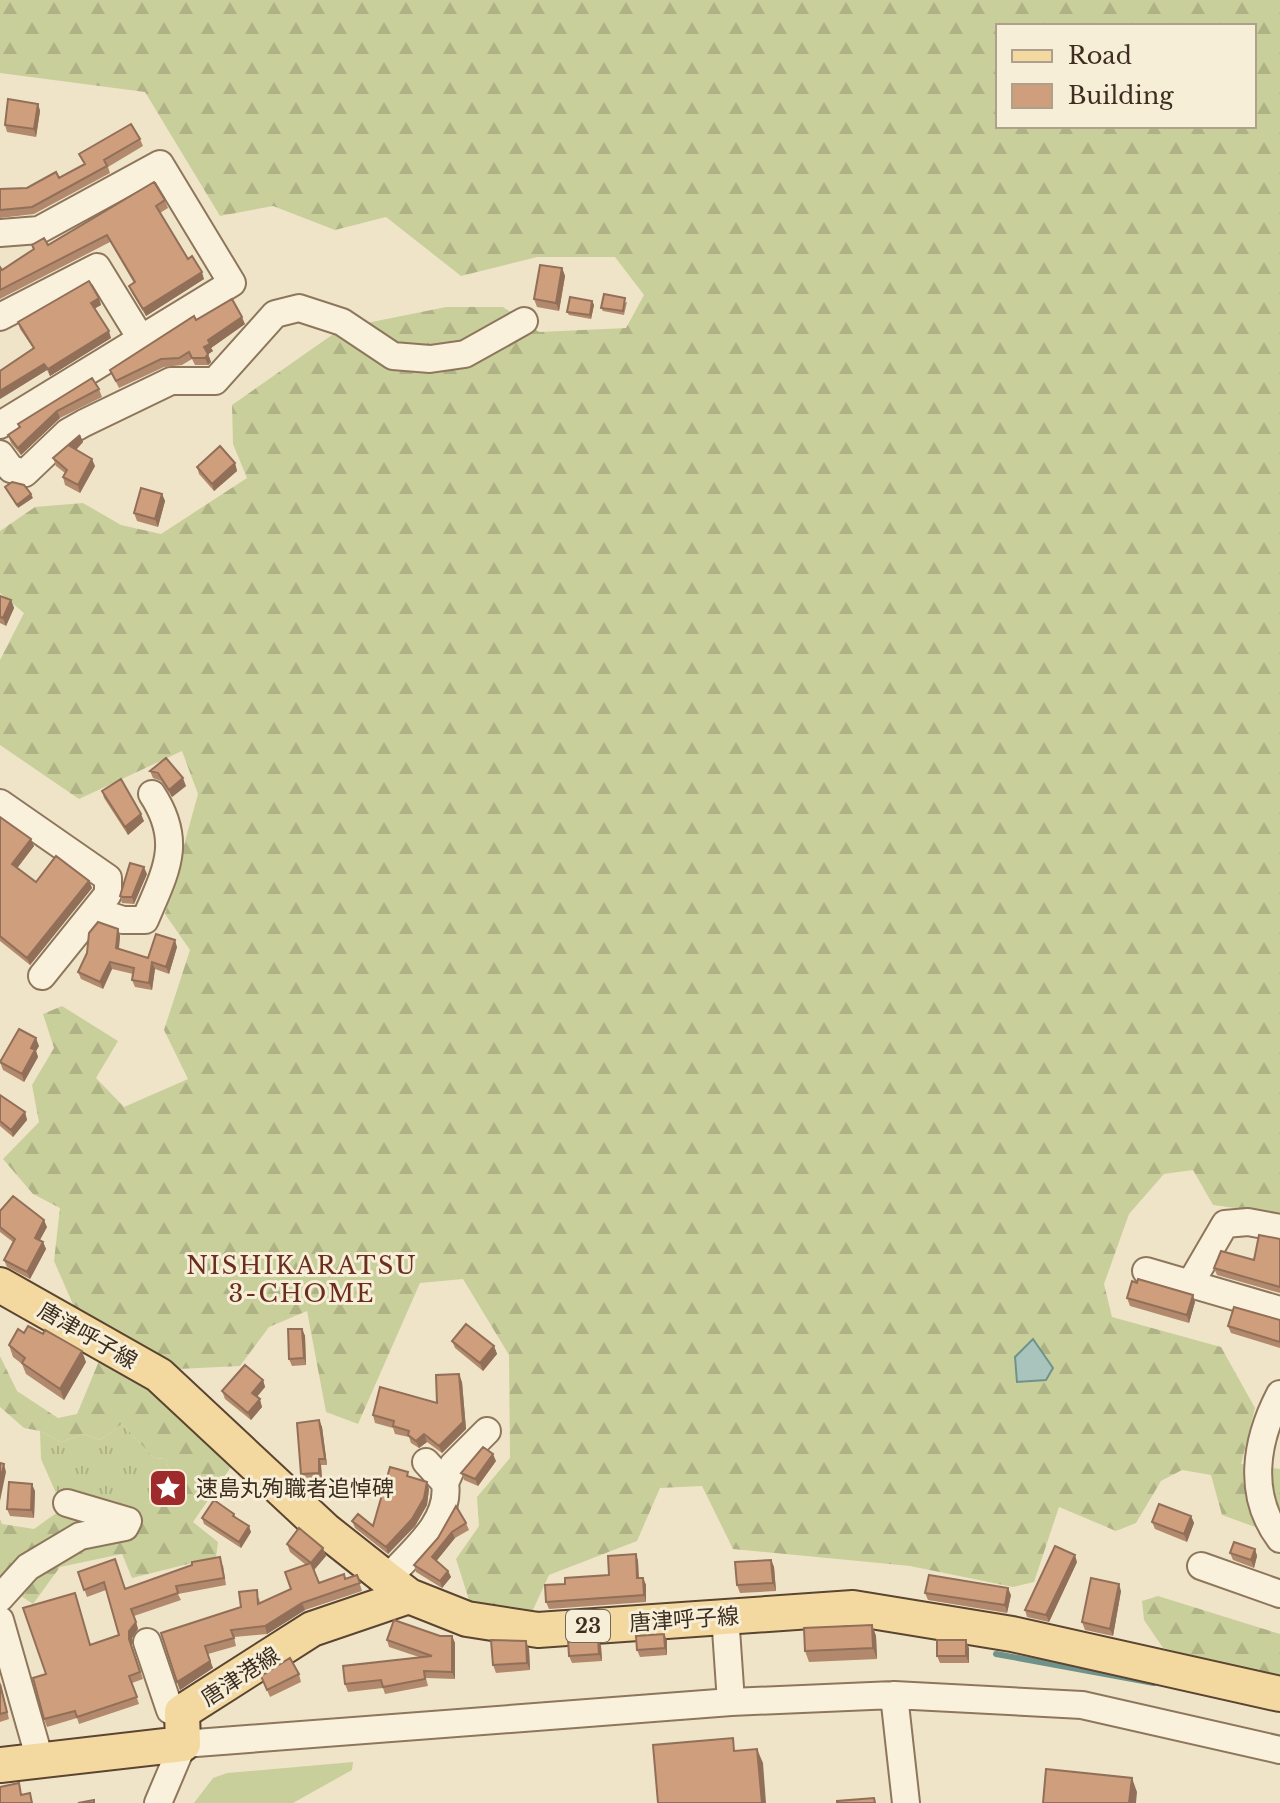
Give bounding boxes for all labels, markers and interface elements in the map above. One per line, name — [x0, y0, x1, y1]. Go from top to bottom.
legend — [996, 24, 1256, 128]
text: Road — [1068, 41, 1132, 70]
text: Building — [1068, 81, 1174, 110]
district label: NISHIKARATSU 3-CHOME — [186, 1251, 418, 1308]
street label: 唐津呼子線 — [33, 1296, 142, 1375]
place icon: 速島丸殉職者追悼碑 — [147, 1467, 189, 1509]
place label: 速島丸殉職者追悼碑 — [196, 1475, 394, 1502]
street label: 唐津呼子線 — [628, 1602, 740, 1637]
road number: 23 — [566, 1610, 610, 1642]
street label: 唐津港線 — [196, 1641, 285, 1712]

